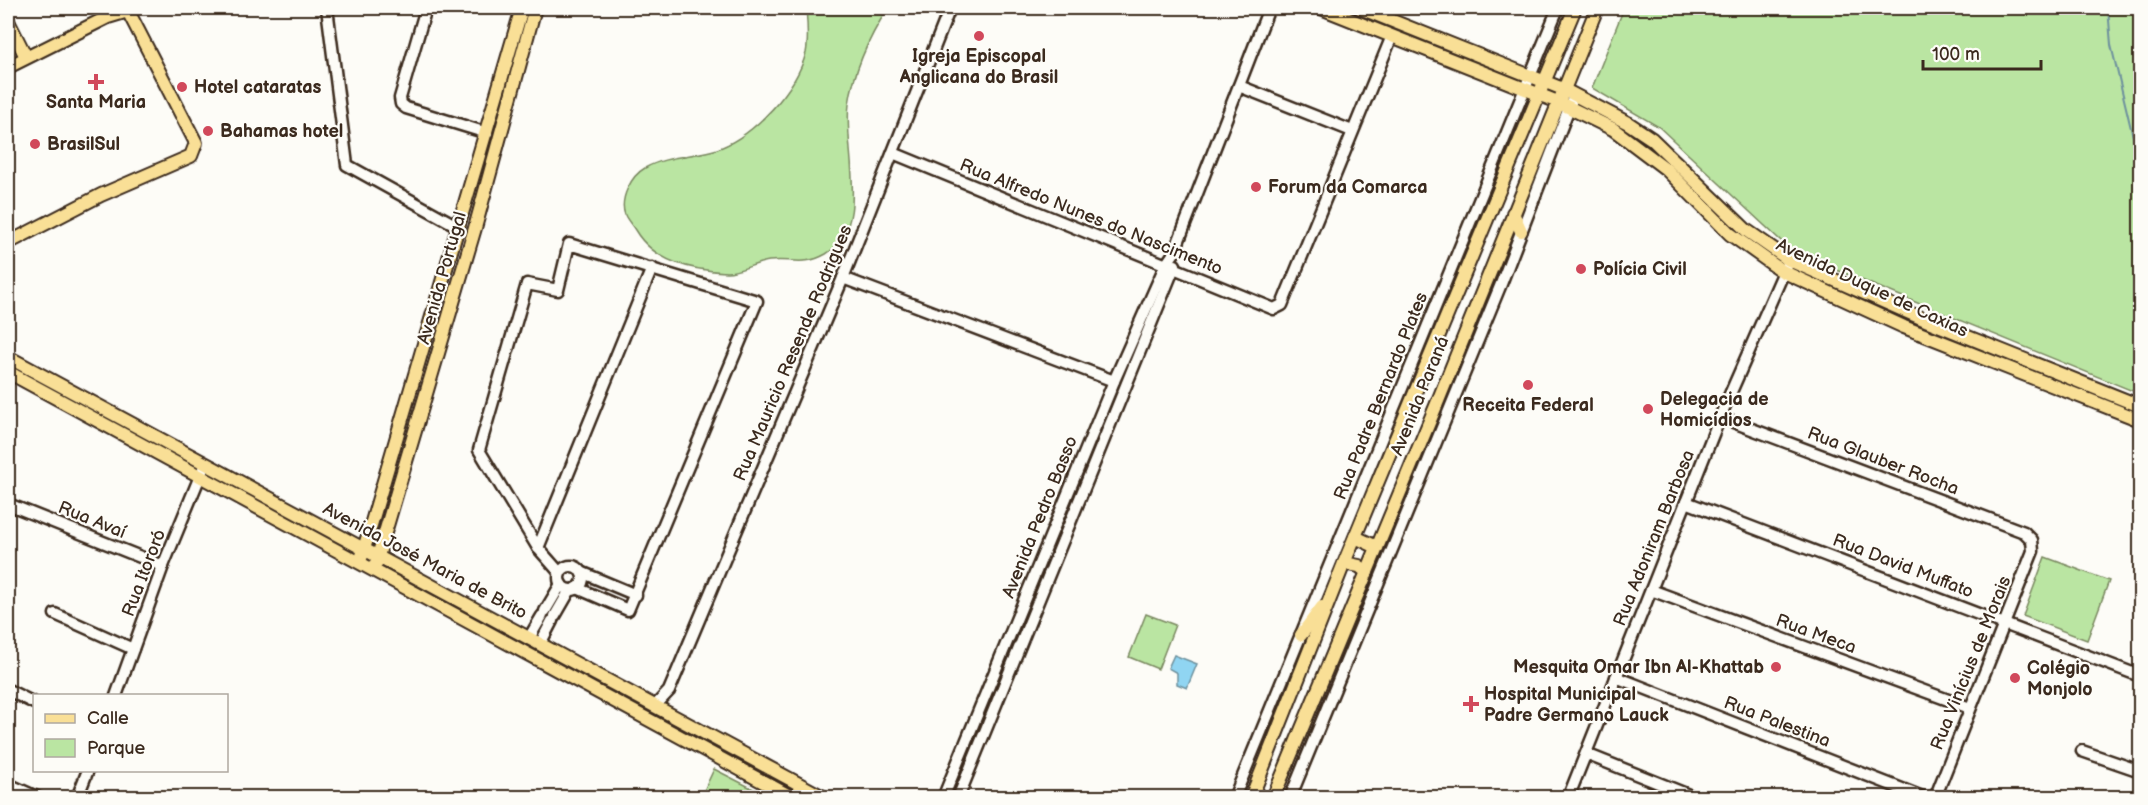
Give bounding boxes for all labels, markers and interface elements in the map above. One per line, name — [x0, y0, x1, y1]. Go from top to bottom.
marker: Igreja Episcopal Anglicana do Brasil — [972, 29, 986, 43]
scale bar — [1923, 33, 2042, 71]
text: 100 m — [1932, 44, 1980, 65]
place label: Igreja Episcopal Anglicana do Brasil — [899, 46, 1058, 88]
marker: Santa Maria — [89, 75, 103, 89]
place label: Hotel cataratas — [194, 77, 321, 98]
marker: Hotel cataratas — [175, 80, 189, 94]
place label: Santa Maria — [46, 92, 146, 113]
place label: Bahamas hotel — [220, 121, 343, 142]
marker: Bahamas hotel — [201, 124, 215, 138]
place label: BrasilSul — [47, 134, 120, 155]
marker: BrasilSul — [28, 137, 42, 151]
street label: Rua Alfredo Nunes do Nascimento — [957, 155, 1225, 279]
place label: Forum da Comarca — [1268, 177, 1427, 198]
marker: Forum da Comarca — [1249, 180, 1263, 194]
street label: Avenida Portugal — [413, 209, 471, 347]
street label: Rua Mauricio Resende Rodrigues — [729, 222, 857, 484]
street label: Avenida Duque de Caxias — [1773, 234, 1971, 342]
place label: Polícia Civil — [1593, 259, 1687, 280]
marker: Polícia Civil — [1574, 262, 1588, 276]
street label: Rua Padre Bernardo Plates — [1330, 289, 1432, 503]
street label: Avenida Paraná — [1387, 333, 1453, 459]
marker: Receita Federal — [1521, 378, 1535, 392]
place label: Delegacia de Homicídios — [1660, 389, 1769, 431]
place label: Receita Federal — [1462, 395, 1594, 416]
marker: Delegacia de Homicídios — [1641, 402, 1655, 416]
street label: Rua Glauber Rocha — [1804, 422, 1962, 500]
street label: Avenida Pedro Basso — [998, 433, 1082, 601]
street label: Rua Adoniram Barbosa — [1609, 447, 1699, 629]
street label: Rua Avaí — [55, 497, 130, 543]
street label: Avenida José Maria de Brito — [319, 498, 531, 624]
street label: Rua Itororó — [118, 527, 170, 619]
street label: Rua David Muffato — [1830, 529, 1976, 603]
street label: Rua Vinícius de Morais — [1926, 573, 2016, 753]
street label: Rua Meca — [1773, 610, 1859, 658]
place label: Mesquita Omar Ibn Al-Khattab — [1513, 657, 1764, 678]
place label: Colégio Monjolo — [2027, 658, 2092, 700]
marker: Mesquita Omar Ibn Al-Khattab — [1769, 660, 1783, 674]
marker: Colégio Monjolo — [2008, 671, 2022, 685]
place label: Hospital Municipal Padre Germano Lauck — [1484, 684, 1669, 726]
street label: Rua Palestina — [1721, 692, 1833, 752]
legend — [33, 694, 228, 772]
marker: Hospital Municipal Padre Germano Lauck — [1462, 695, 1480, 713]
text: Calle — [87, 708, 129, 729]
text: Parque — [87, 738, 145, 759]

